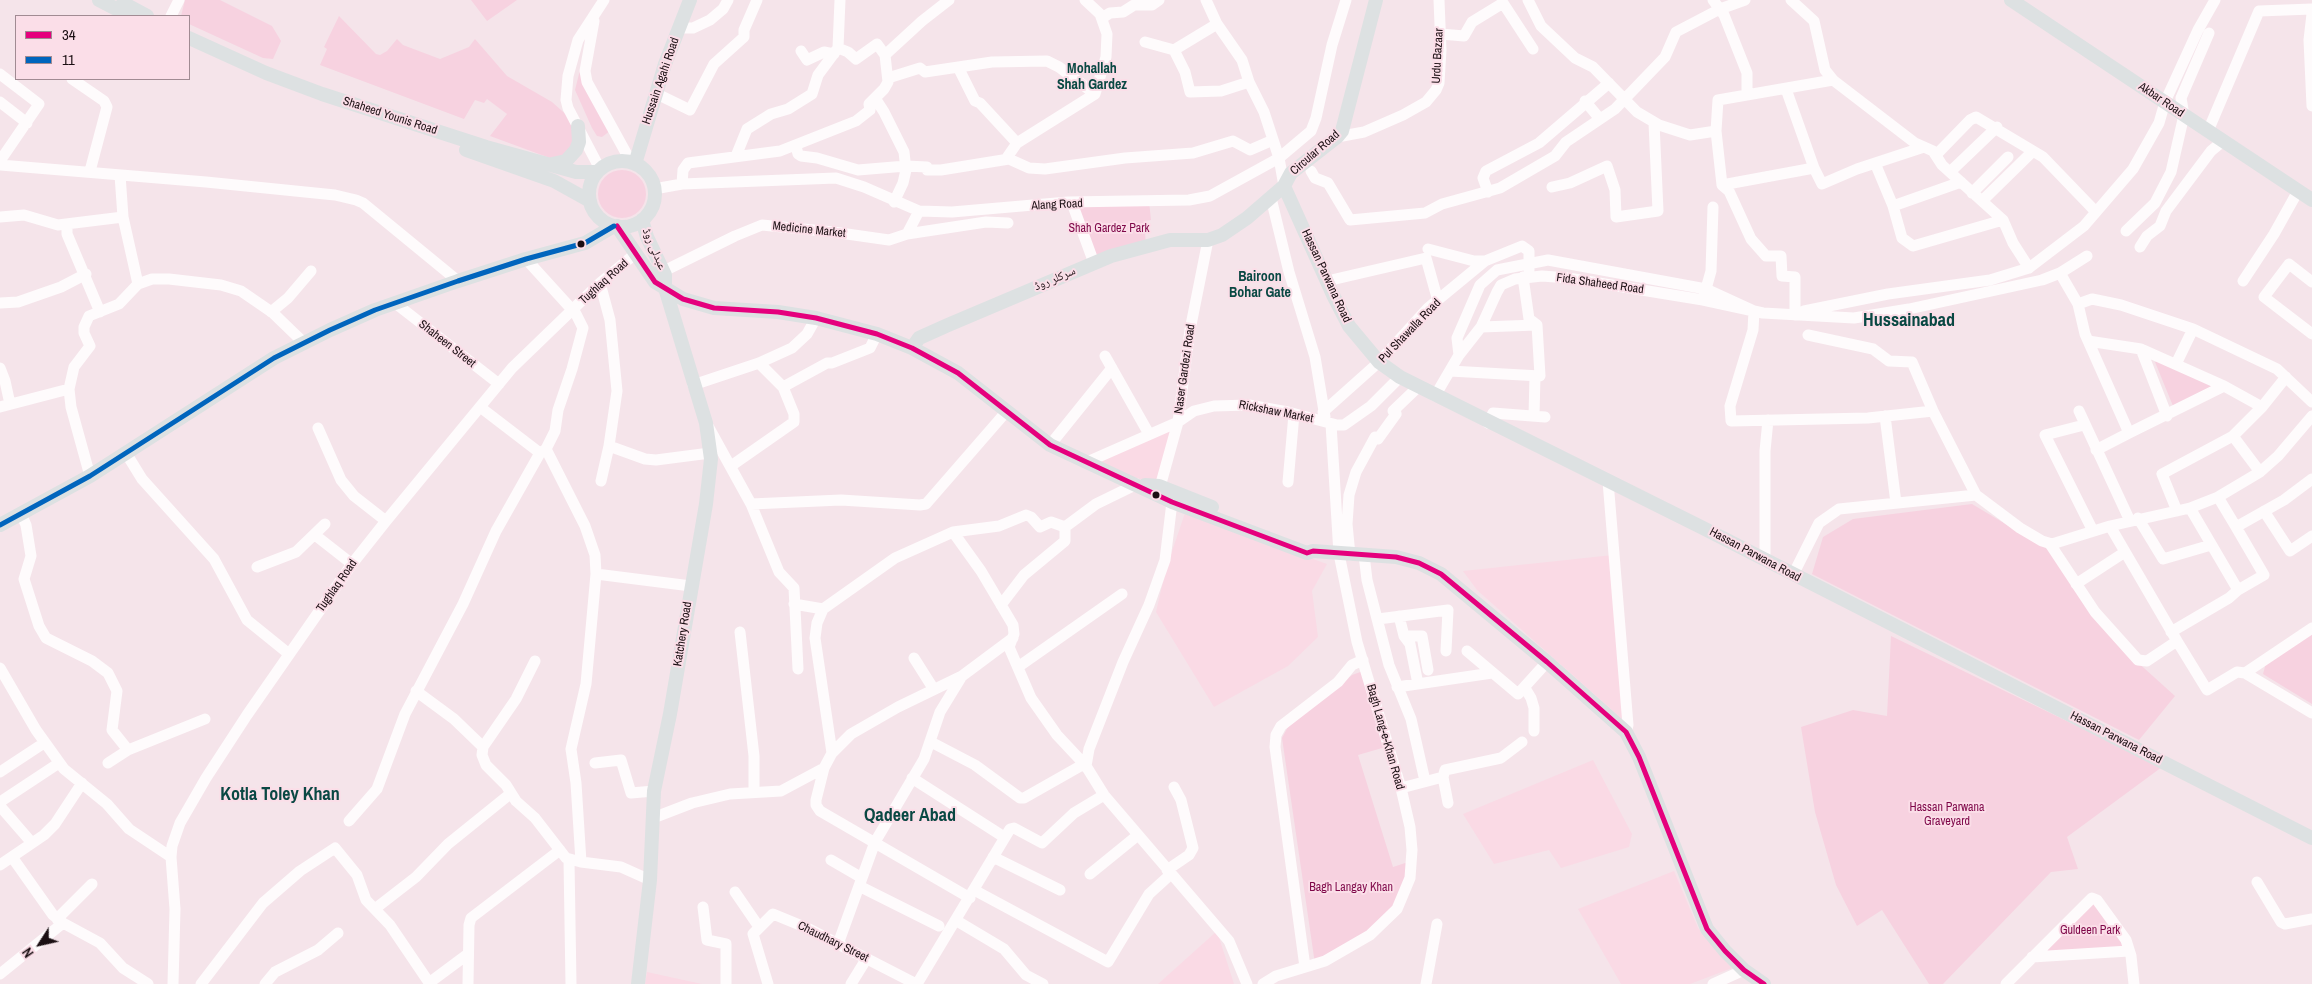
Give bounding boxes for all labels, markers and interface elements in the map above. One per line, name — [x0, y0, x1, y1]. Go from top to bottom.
legend — [15, 15, 190, 80]
text: 34 — [62, 24, 76, 45]
street label: Urdu Bazaar — [1429, 28, 1447, 84]
street label: Hussain Agahi Road — [639, 36, 683, 126]
text: 11 — [62, 49, 75, 70]
district label: Mohallah Shah Gardez — [1057, 61, 1127, 94]
street label: Akbar Road — [2135, 80, 2187, 120]
street label: Shaheed Younis Road — [341, 94, 439, 138]
street label: Circular Road — [1287, 128, 1343, 178]
street label: Alang Road — [1031, 196, 1083, 214]
street label: Medicine Market — [772, 219, 846, 241]
park label: Shah Gardez Park — [1069, 222, 1149, 236]
street label: عبدلی روڈ — [639, 226, 669, 272]
street label: Hassan Parwana Road — [1298, 227, 1354, 325]
unlabelled marker — [576, 239, 586, 249]
street label: Tughlaq Road — [577, 256, 631, 308]
street label: سرکلر روڈ — [1032, 264, 1078, 294]
district label: Bairoon Bohar Gate — [1229, 269, 1291, 302]
street label: Fida Shaheed Road — [1555, 271, 1645, 297]
street label: Pul Shawalla Road — [1376, 296, 1444, 366]
district label: Hussainabad — [1863, 310, 1955, 332]
street label: Shaheen Street — [416, 317, 478, 371]
street label: Naser Gardezi Road — [1172, 323, 1198, 415]
street label: Rickshaw Market — [1238, 398, 1314, 426]
unlabelled marker — [1151, 490, 1161, 500]
street label: Hassan Parwana Road — [1707, 525, 1803, 585]
street label: Tughlaq Road — [314, 557, 360, 615]
street label: Katchery Road — [671, 601, 695, 667]
street label: Bagh Lang-e-Khan Road — [1363, 683, 1407, 791]
street label: Hassan Parwana Road — [2068, 709, 2164, 767]
district label: Kotla Toley Khan — [220, 784, 340, 806]
park label: Hassan Parwana Graveyard — [1910, 801, 1984, 829]
district label: Qadeer Abad — [864, 805, 956, 827]
park label: Bagh Langay Khan — [1309, 881, 1393, 895]
north arrow — [15, 919, 65, 969]
street label: Chaudhary Street — [795, 919, 871, 965]
park label: Guldeen Park — [2060, 924, 2120, 938]
text: N — [18, 944, 37, 961]

